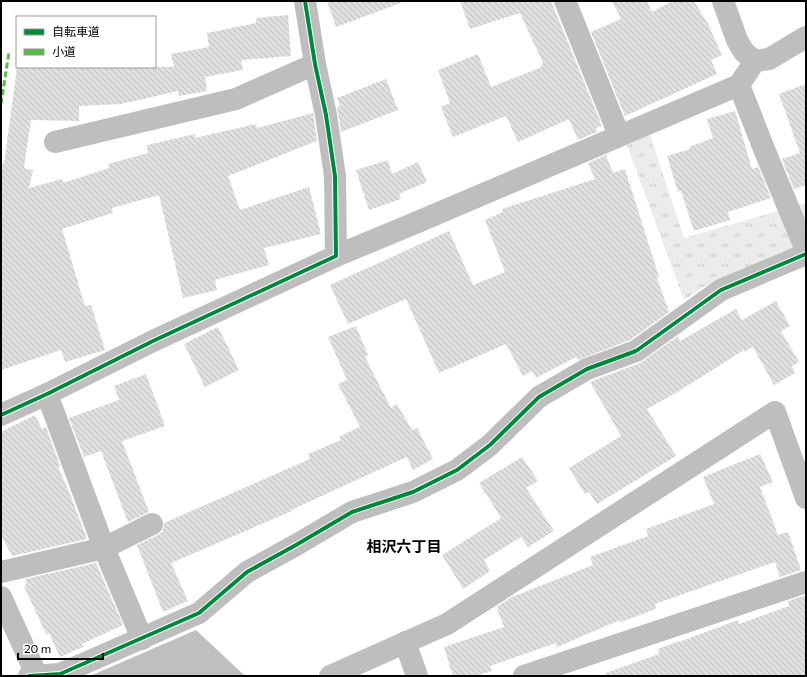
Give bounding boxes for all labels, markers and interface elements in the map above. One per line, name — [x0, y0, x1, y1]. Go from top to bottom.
legend — [16, 16, 156, 68]
text: 自転車道 — [52, 24, 100, 38]
text: 小道 — [52, 44, 76, 58]
district label: 相沢六丁目 — [366, 537, 442, 555]
scale bar — [18, 635, 103, 661]
text: 20 m — [24, 641, 51, 655]

